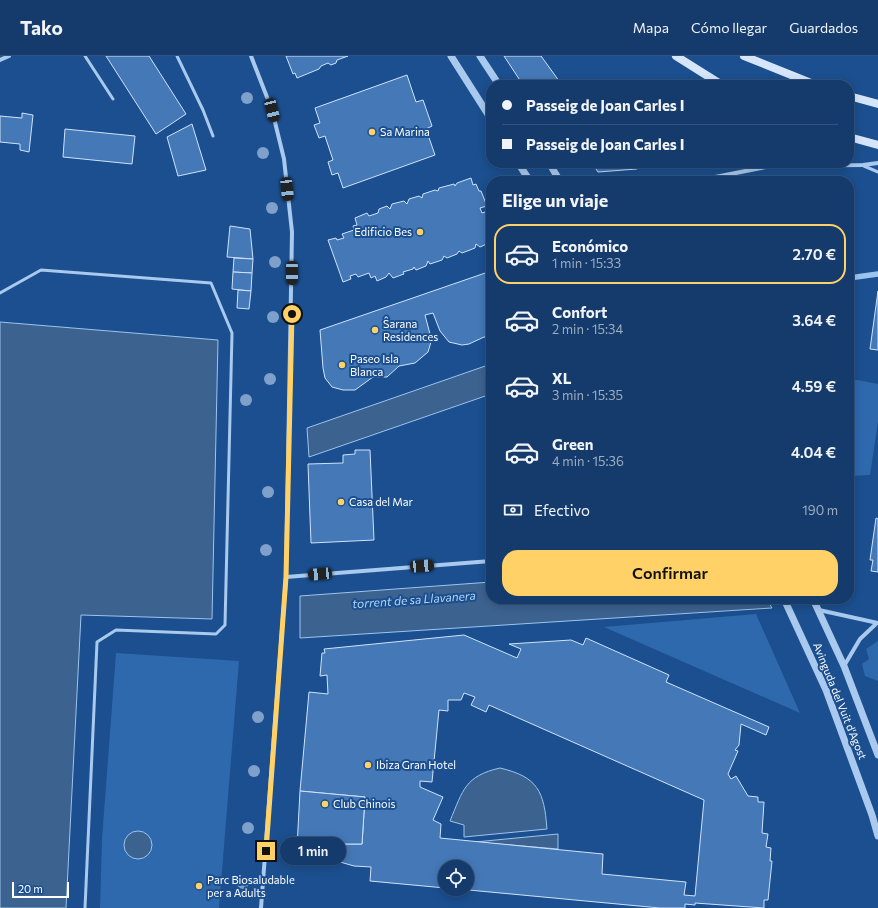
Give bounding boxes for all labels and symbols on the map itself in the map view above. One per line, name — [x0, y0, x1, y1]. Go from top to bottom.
car — [263, 97, 281, 123]
place label: Sa Marina — [380, 125, 430, 138]
marker: Sa Marina — [367, 127, 377, 137]
car — [280, 176, 294, 202]
place label: Edificio Bes — [354, 225, 412, 238]
marker: Edificio Bes — [415, 227, 425, 237]
car — [286, 261, 298, 285]
route start — [283, 305, 301, 323]
place label: Ŝarana Residences — [383, 316, 438, 343]
marker: Ŝarana Residences — [370, 325, 380, 335]
place label: Paseo Isla Blanca — [350, 352, 399, 378]
marker: Paseo Isla Blanca — [337, 360, 347, 370]
place label: Casa del Mar — [349, 495, 413, 508]
marker: Casa del Mar — [336, 497, 346, 507]
car — [410, 559, 434, 573]
car — [308, 567, 332, 581]
water label: torrent de sa Llavanera — [352, 588, 476, 610]
street label: Avinguda del Vuit d'Agost — [811, 640, 870, 762]
place label: Ibiza Gran Hotel — [376, 758, 456, 771]
marker: Ibiza Gran Hotel — [363, 760, 373, 770]
place label: Club Chinois — [333, 797, 395, 810]
marker: Club Chinois — [320, 799, 330, 809]
callout: 1 min — [280, 837, 346, 865]
route end — [257, 842, 275, 860]
place label: Parc Biosaludable per a Adults — [207, 873, 295, 899]
scale bar — [12, 880, 69, 899]
marker: Parc Biosaludable per a Adults — [194, 881, 204, 891]

